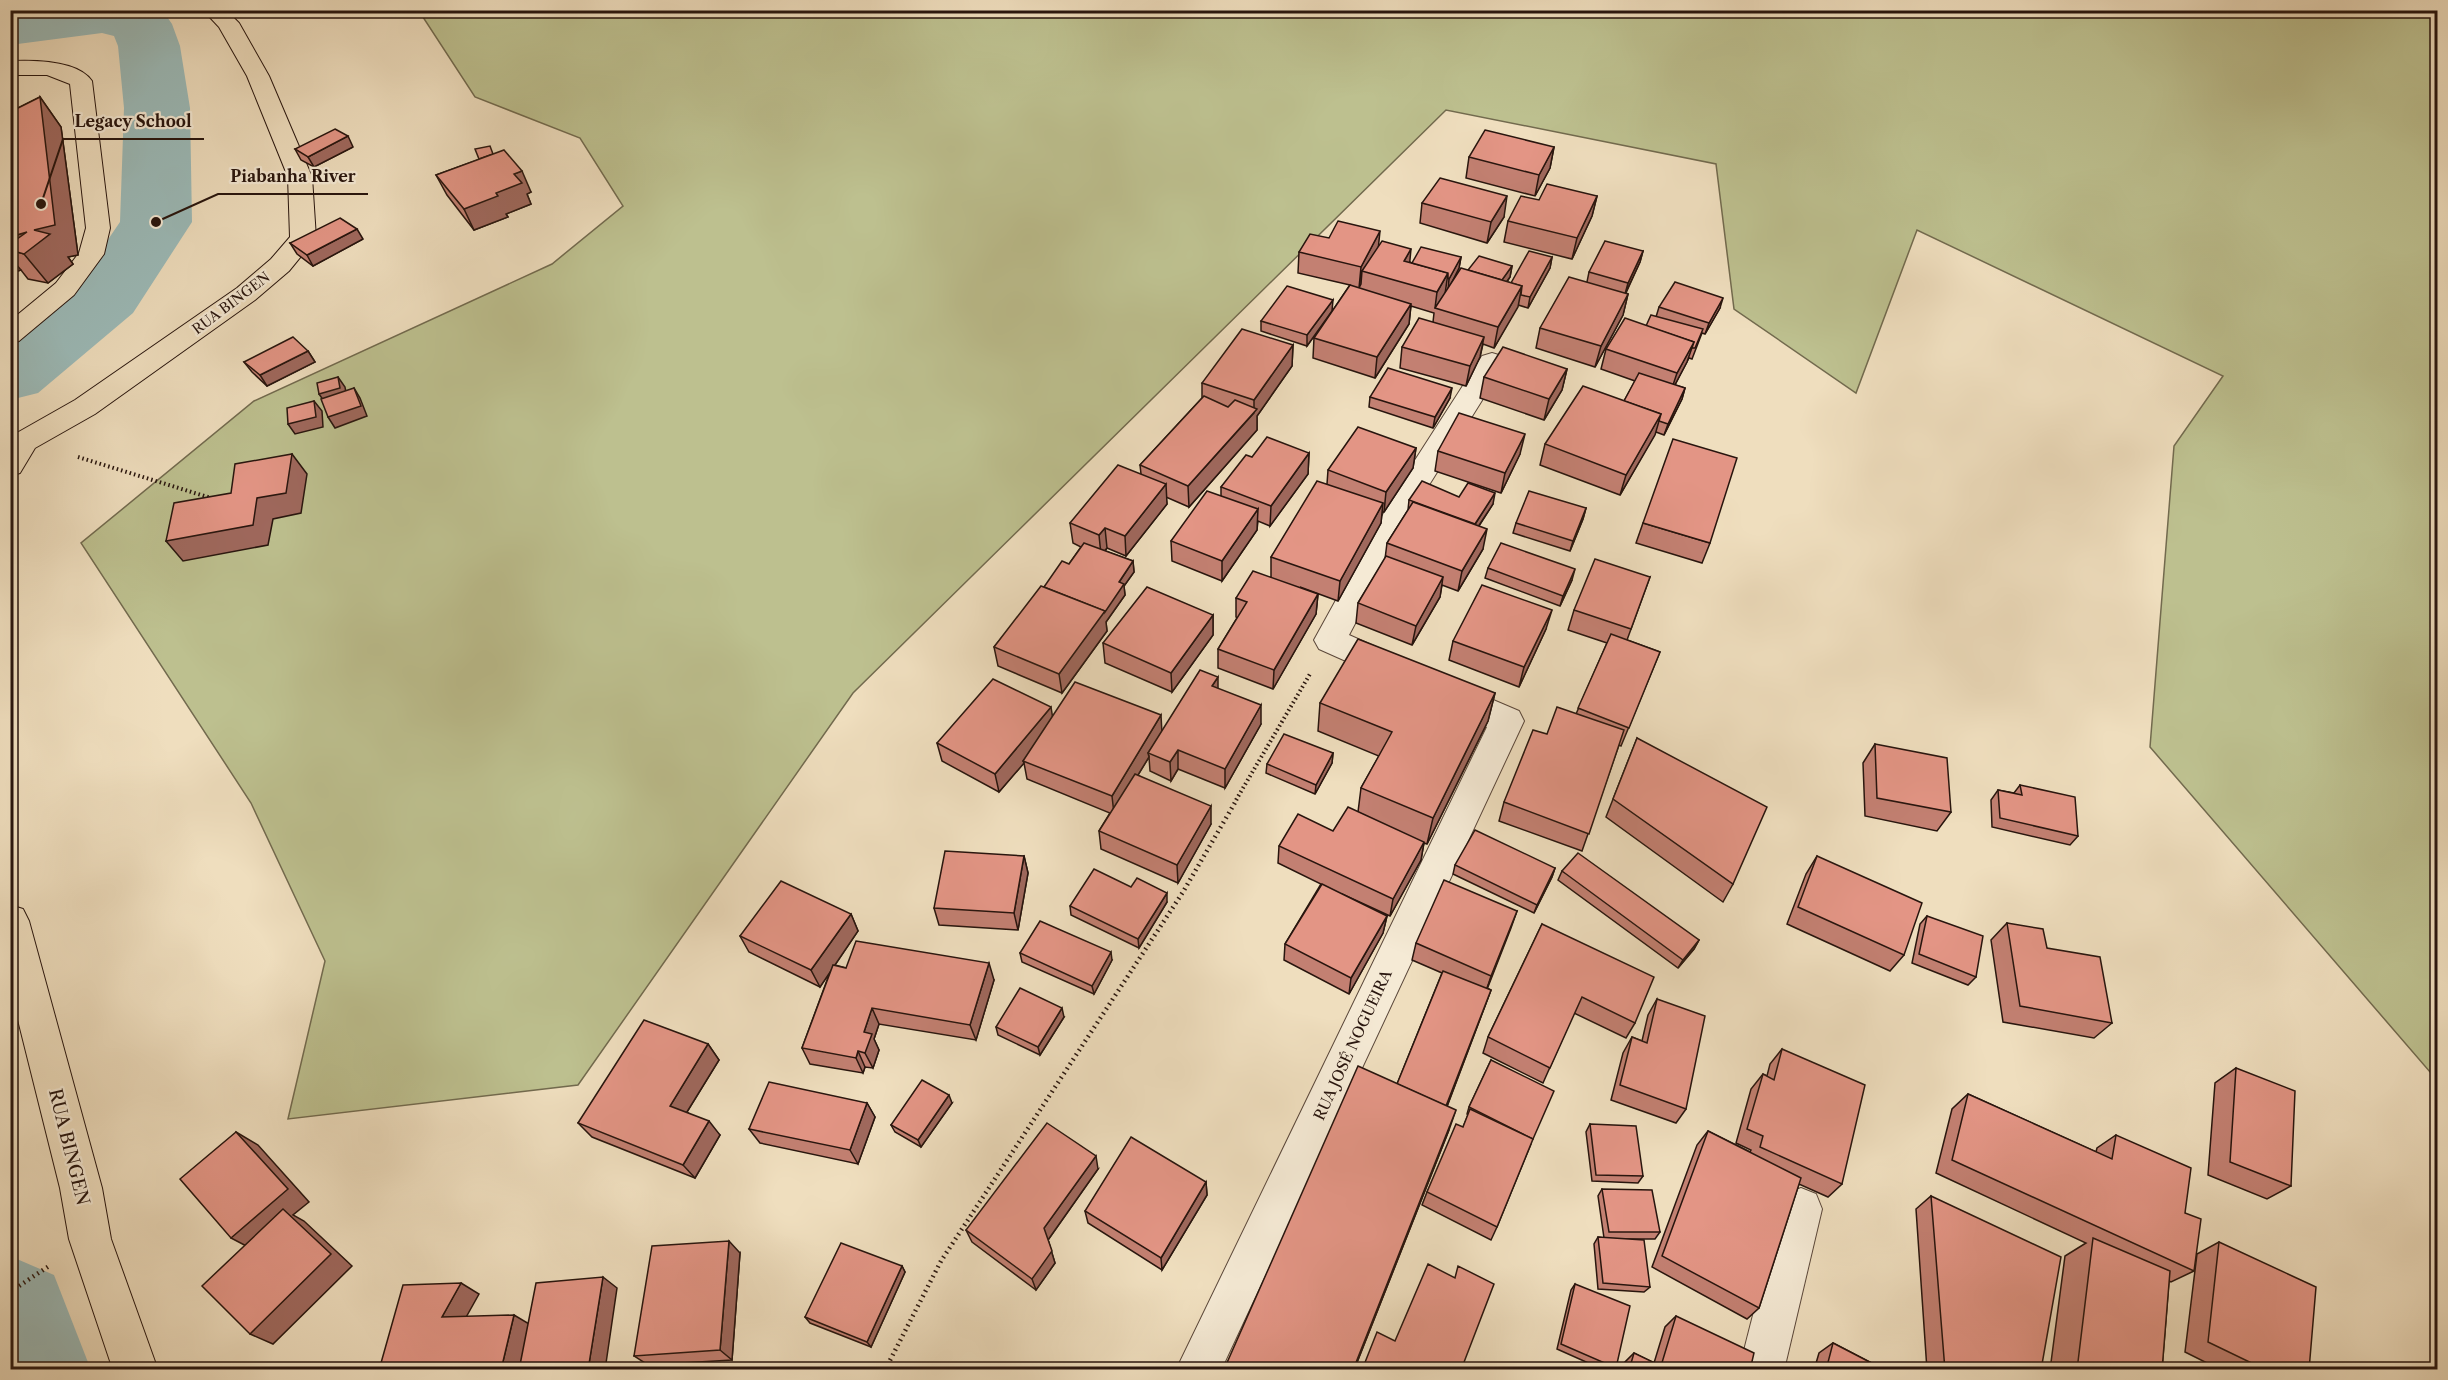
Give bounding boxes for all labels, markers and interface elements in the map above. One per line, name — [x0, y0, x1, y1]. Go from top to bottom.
callout: Legacy School — [63, 105, 204, 139]
text: Legacy School — [74, 111, 192, 131]
callout: Piabanha River — [218, 160, 368, 194]
text: Piabanha River — [230, 166, 356, 186]
street label: RUA BINGEN — [188, 268, 274, 338]
street label: RUA JOSÉ NOGUEIRA — [1309, 966, 1396, 1123]
street label: RUA BINGEN — [44, 1086, 94, 1208]

